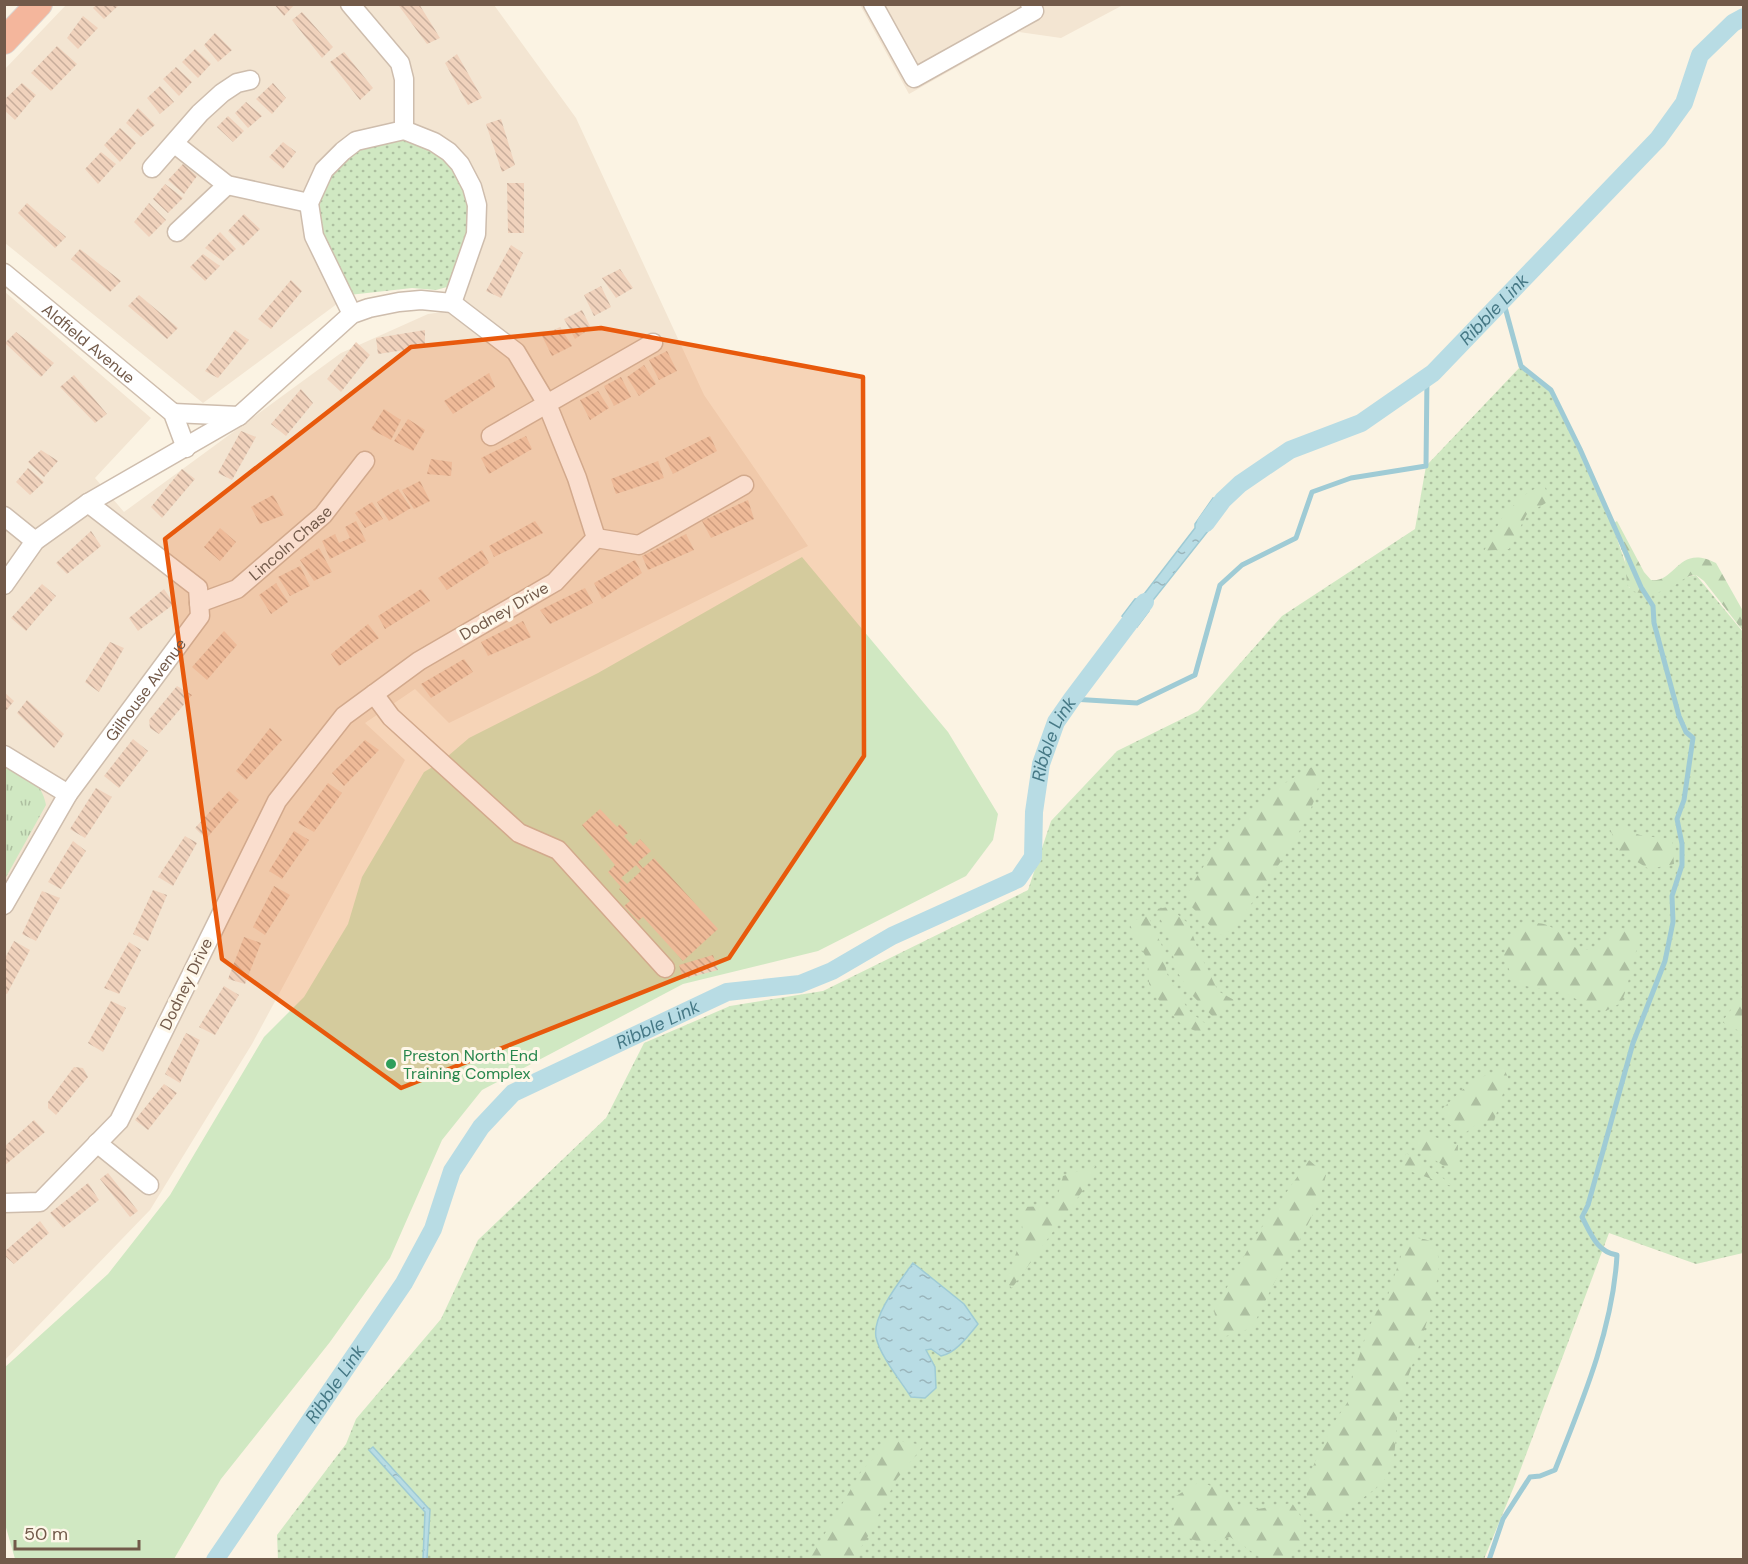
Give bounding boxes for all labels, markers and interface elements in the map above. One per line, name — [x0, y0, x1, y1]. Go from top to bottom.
water label: Ribble Link — [1454, 268, 1534, 350]
street label: Aldfield Avenue — [38, 299, 140, 388]
street label: Lincoln Chase — [244, 502, 337, 585]
street label: Dodney Drive — [456, 577, 552, 645]
street label: Gilhouse Avenue — [100, 634, 191, 745]
water label: Ribble Link — [1027, 692, 1082, 783]
street label: Dodney Drive — [155, 935, 217, 1033]
water label: Ribble Link — [612, 994, 704, 1055]
place label: Preston North End Training Complex — [403, 1045, 538, 1084]
marker: Preston North End Training Complex — [384, 1057, 398, 1071]
water label: Ribble Link — [300, 1339, 371, 1428]
scale bar — [15, 1513, 140, 1551]
text: 50 m — [24, 1522, 68, 1546]

